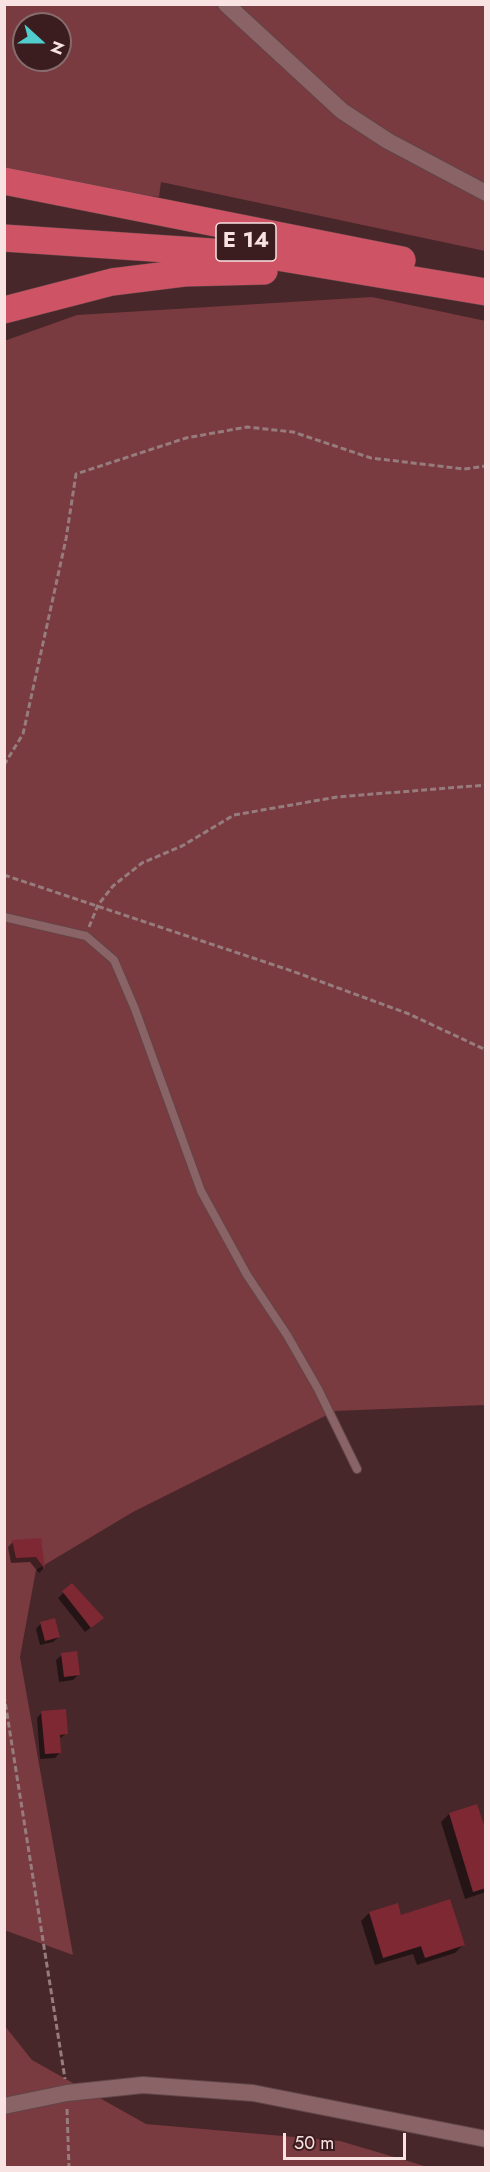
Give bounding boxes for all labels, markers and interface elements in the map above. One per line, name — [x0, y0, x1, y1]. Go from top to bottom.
north arrow — [12, 12, 72, 72]
text: N — [44, 38, 70, 58]
road number: E 14 — [216, 223, 276, 261]
scale bar — [286, 2121, 409, 2159]
text: 50 m — [294, 2130, 334, 2156]

